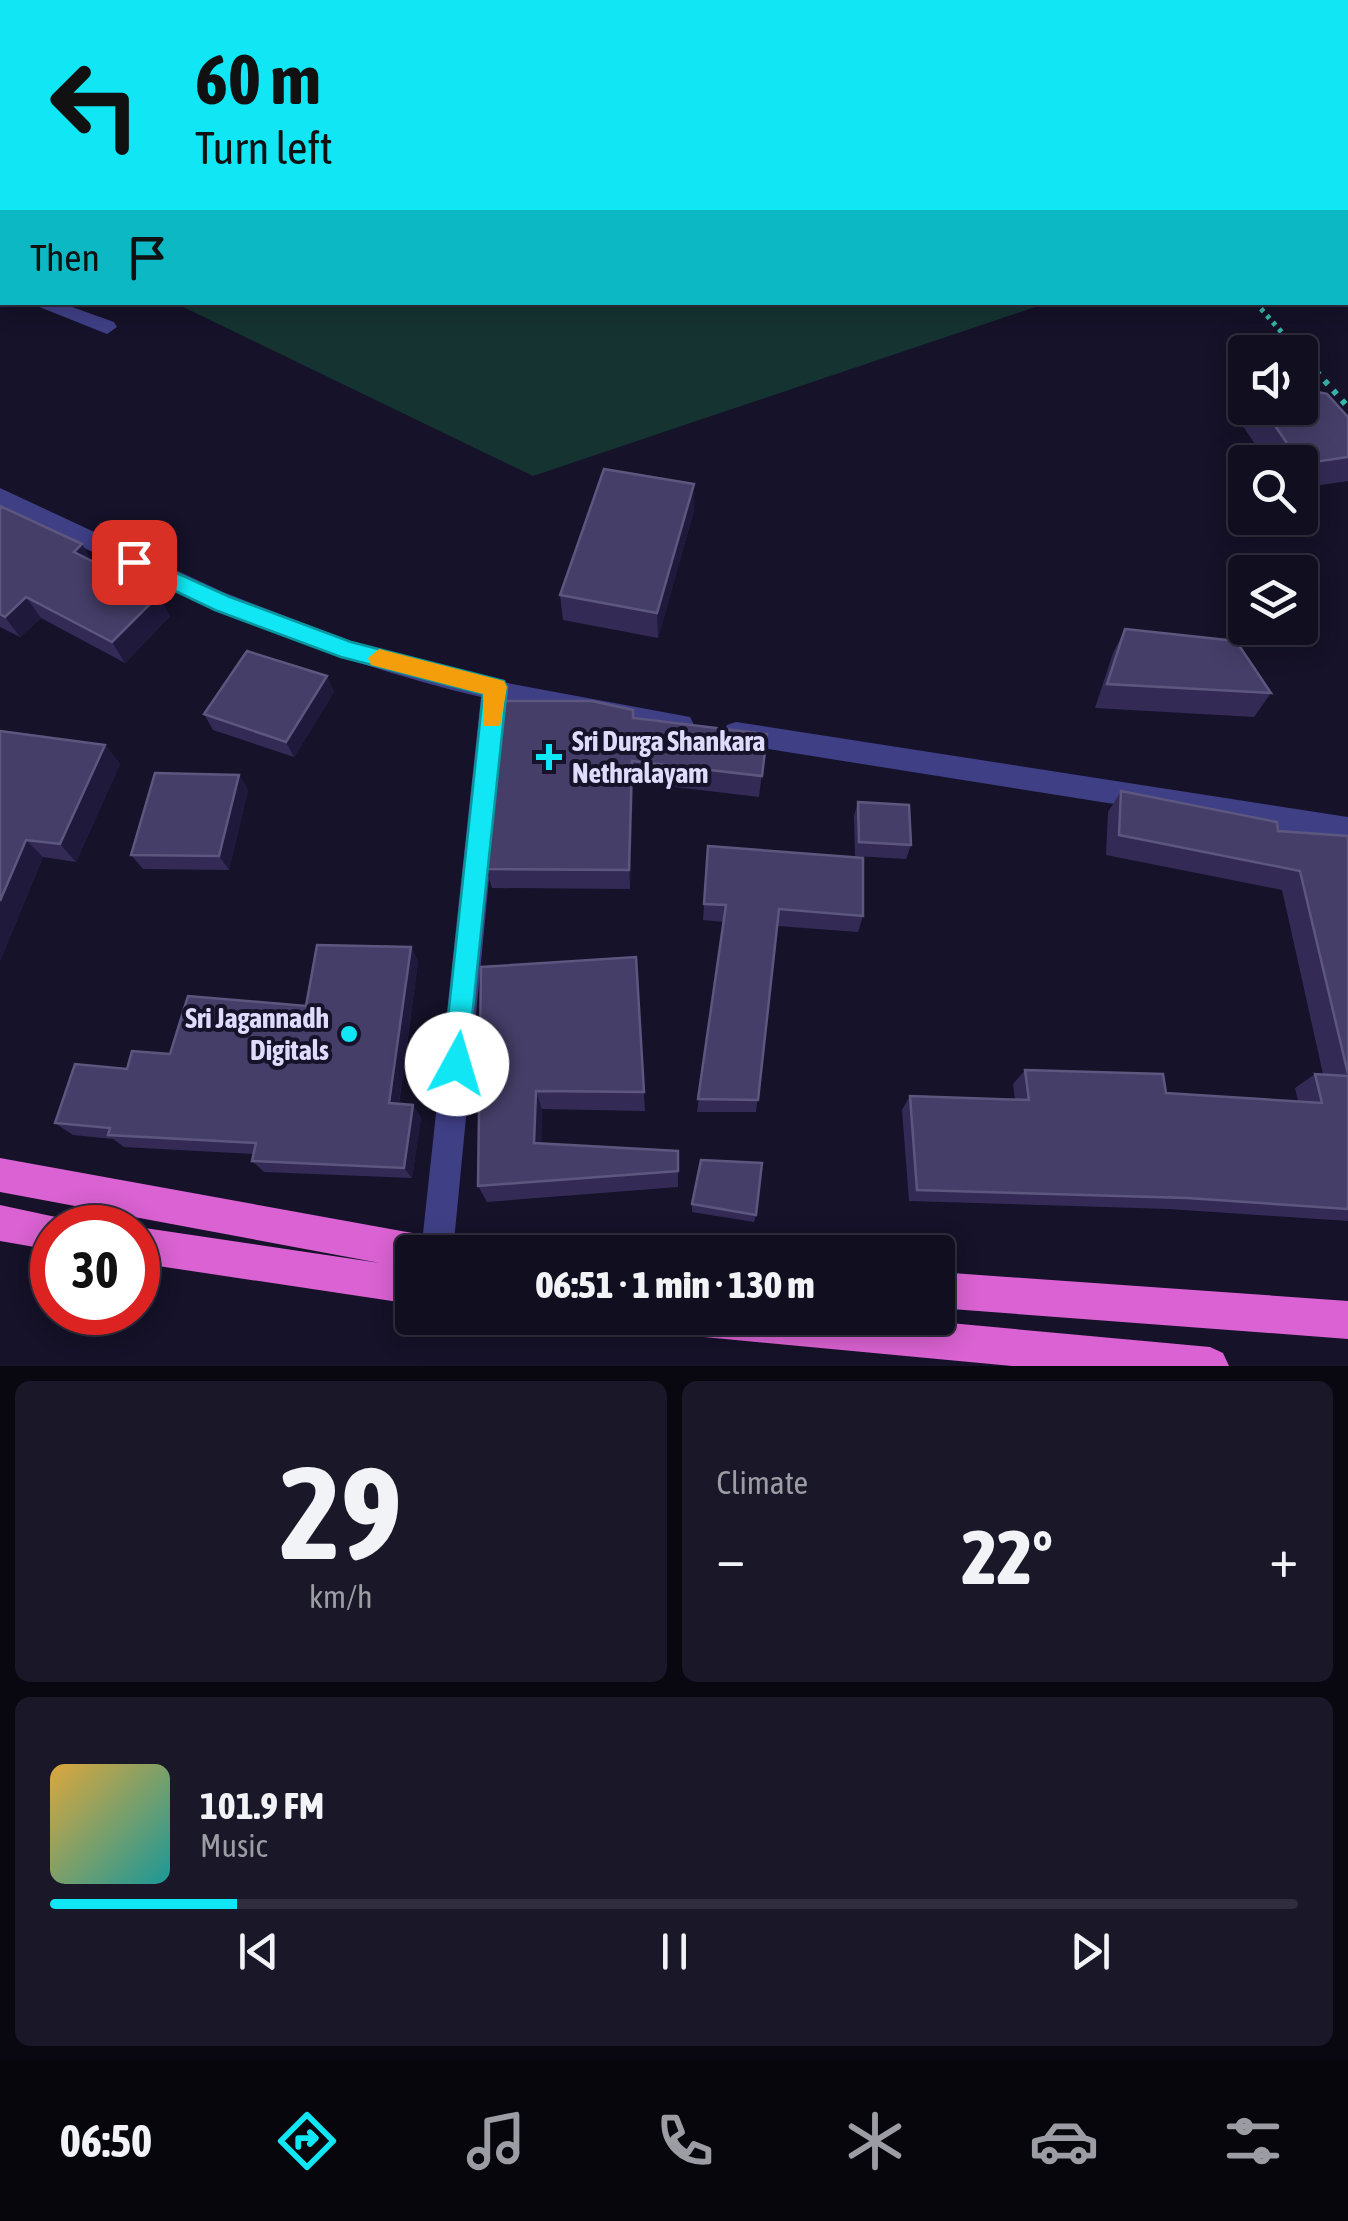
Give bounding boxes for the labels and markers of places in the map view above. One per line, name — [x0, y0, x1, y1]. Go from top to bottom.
pin — [92, 520, 177, 605]
place label: Sri Durga Shankara Nethralayam — [572, 725, 765, 789]
marker: Sri Durga Shankara Nethralayam — [536, 744, 562, 770]
place label: Sri Jagannadh Digitals — [185, 1002, 329, 1066]
marker: Sri Jagannadh Digitals — [338, 1023, 360, 1045]

